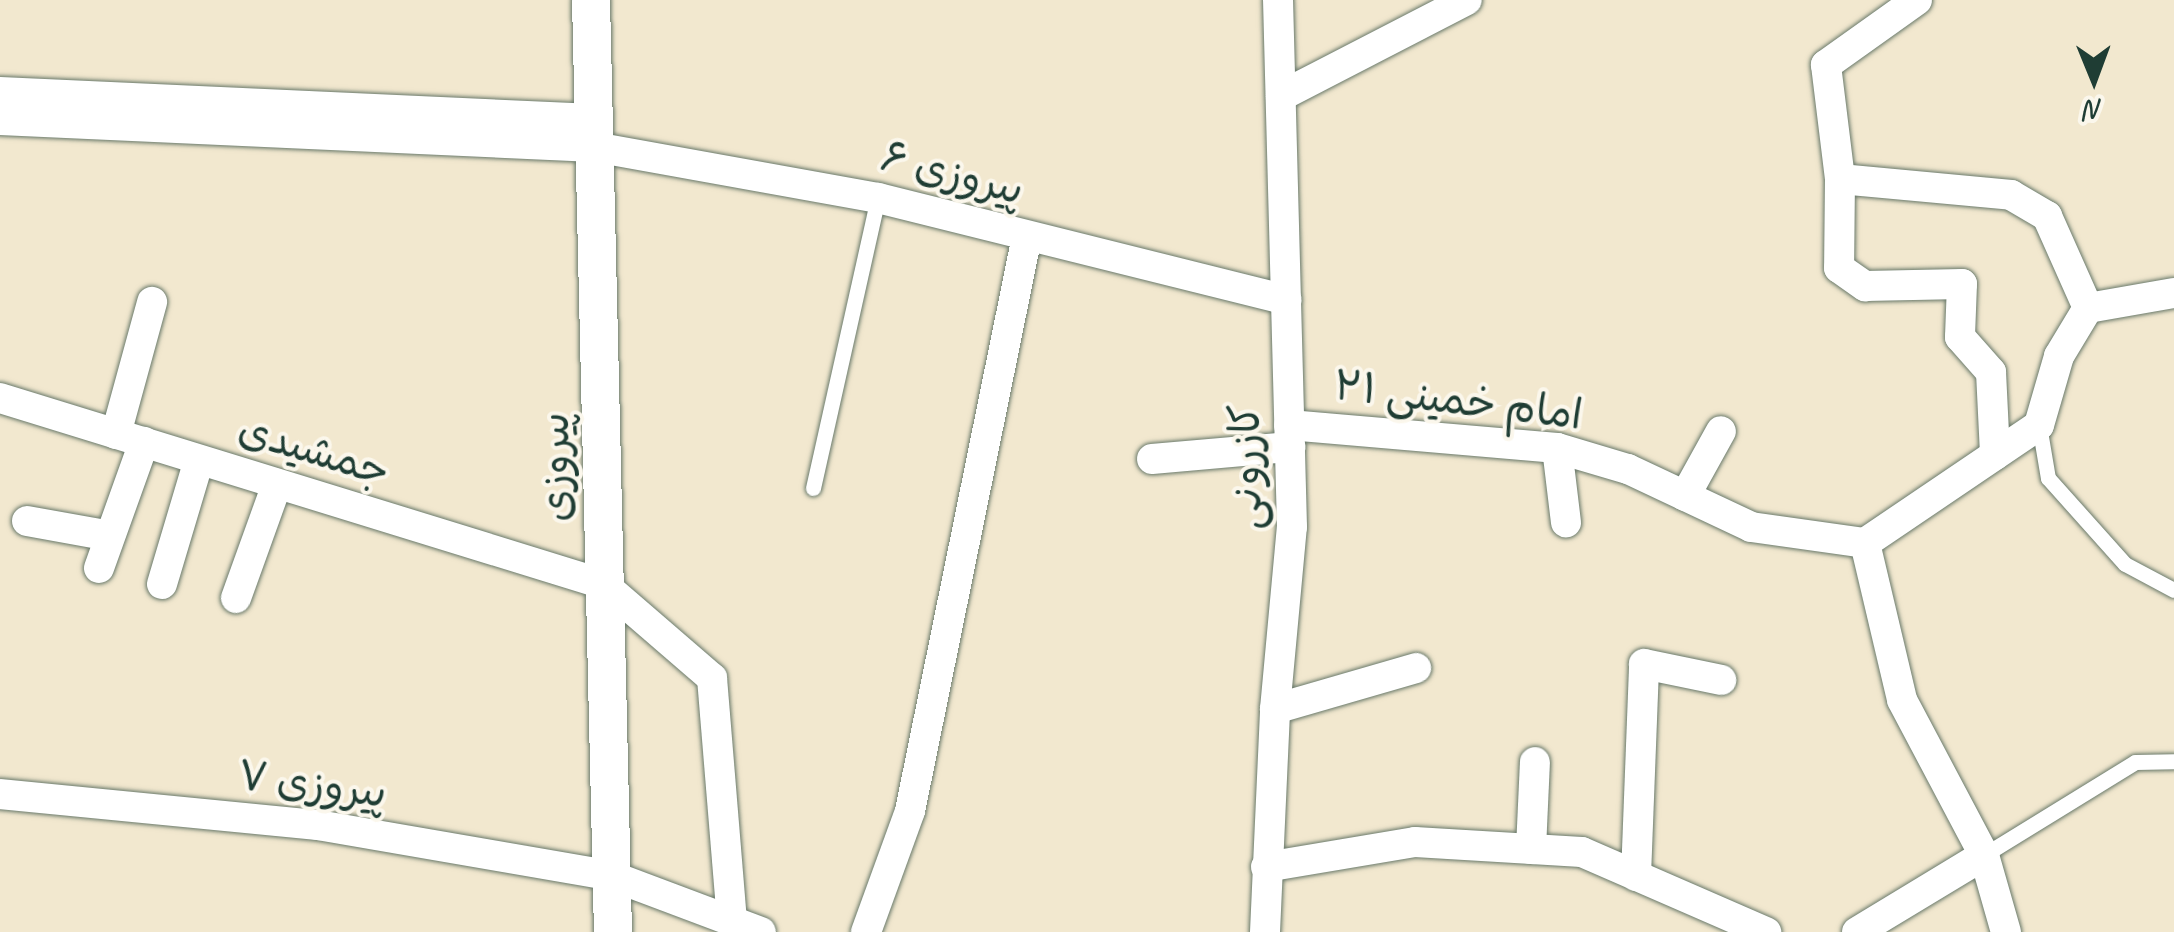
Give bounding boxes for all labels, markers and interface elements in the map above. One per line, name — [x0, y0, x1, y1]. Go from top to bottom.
north arrow — [2044, 30, 2144, 130]
text: N — [2086, 93, 2104, 128]
street label: پیروزی ۶ — [875, 132, 1029, 216]
street label: امام خمینی ۲۱ — [1331, 361, 1585, 441]
street label: جمشیدی — [232, 404, 396, 498]
street label: کازرونی — [1221, 404, 1273, 530]
street label: پیروزی — [530, 412, 582, 522]
street label: پیروزی ۷ — [235, 751, 389, 819]

